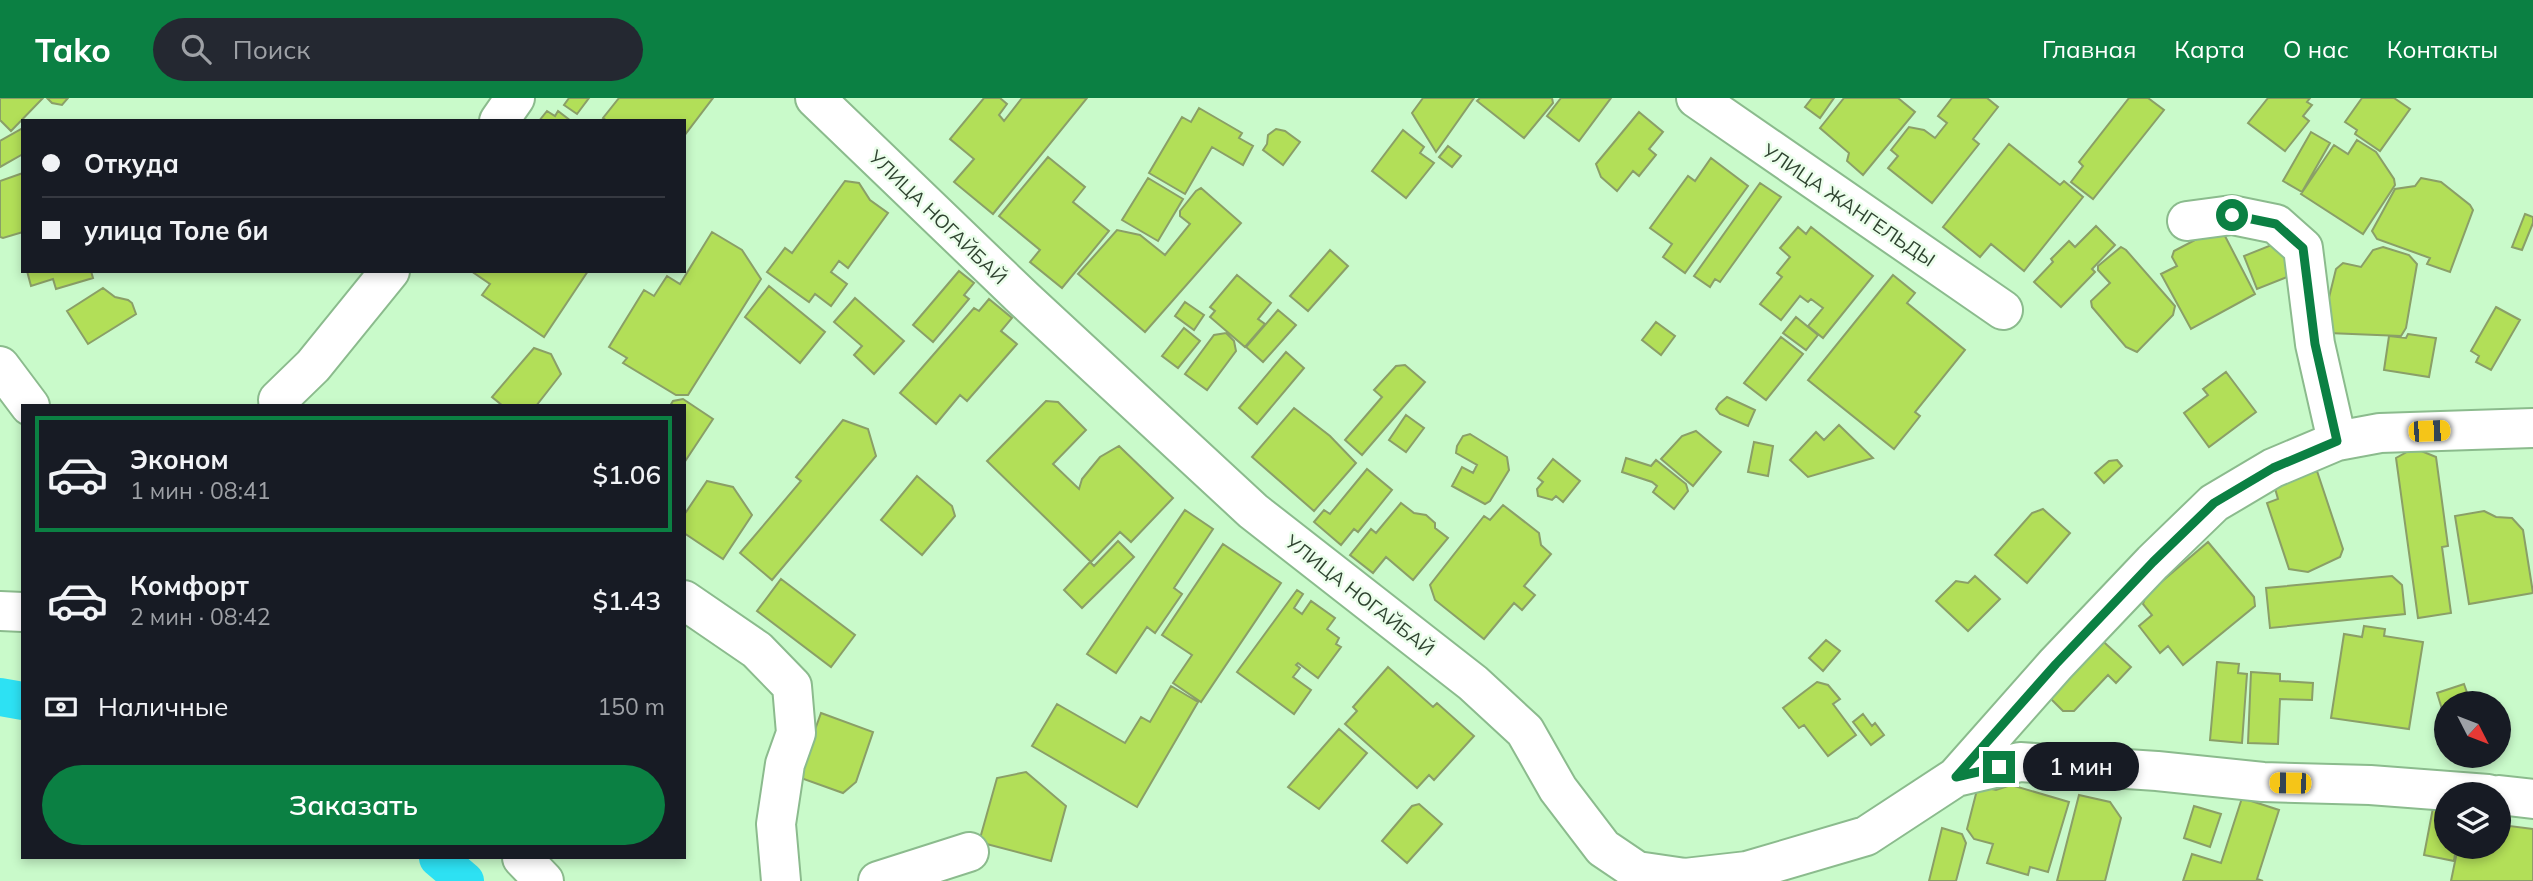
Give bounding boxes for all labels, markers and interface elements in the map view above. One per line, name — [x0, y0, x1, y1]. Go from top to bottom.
search box — [153, 18, 643, 81]
text: Tako — [35, 29, 111, 70]
icon: search — [177, 30, 215, 68]
text: Поиск — [233, 33, 310, 66]
text: Главная — [2042, 34, 2136, 64]
text: Карта — [2174, 34, 2245, 64]
text: О нас — [2283, 34, 2349, 64]
text: Контакты — [2387, 34, 2498, 64]
street label: УЛИЦА ЖАНГЕЛЬДЫ — [1757, 138, 1940, 272]
street label: УЛИЦА НОГАЙБАЙ — [863, 144, 1012, 289]
text: Откуда — [84, 147, 179, 180]
route start — [2216, 199, 2248, 231]
text: улица Толе би — [84, 214, 269, 247]
car — [2408, 420, 2451, 442]
icon: car — [46, 443, 109, 506]
text: Эконом — [130, 443, 229, 476]
text: $1.06 — [592, 458, 661, 491]
text: 1 мин · 08:41 — [130, 476, 270, 505]
street label: УЛИЦА НОГАЙБАЙ — [1280, 529, 1439, 661]
icon: car — [46, 569, 109, 632]
text: Комфорт — [130, 569, 249, 602]
text: $1.43 — [592, 584, 661, 617]
text: 2 мин · 08:42 — [130, 602, 270, 631]
icon: cash — [42, 688, 80, 726]
text: Наличные — [98, 690, 228, 723]
north arrow — [2434, 691, 2511, 768]
map controls — [2434, 691, 2511, 859]
text: 150 m — [597, 692, 665, 721]
callout: 1 мин — [2024, 742, 2139, 792]
route end — [1983, 751, 2015, 783]
text: 1 мин — [2049, 752, 2113, 781]
button: Заказать — [42, 765, 665, 845]
car — [2269, 772, 2312, 794]
button: layers — [2434, 782, 2511, 859]

